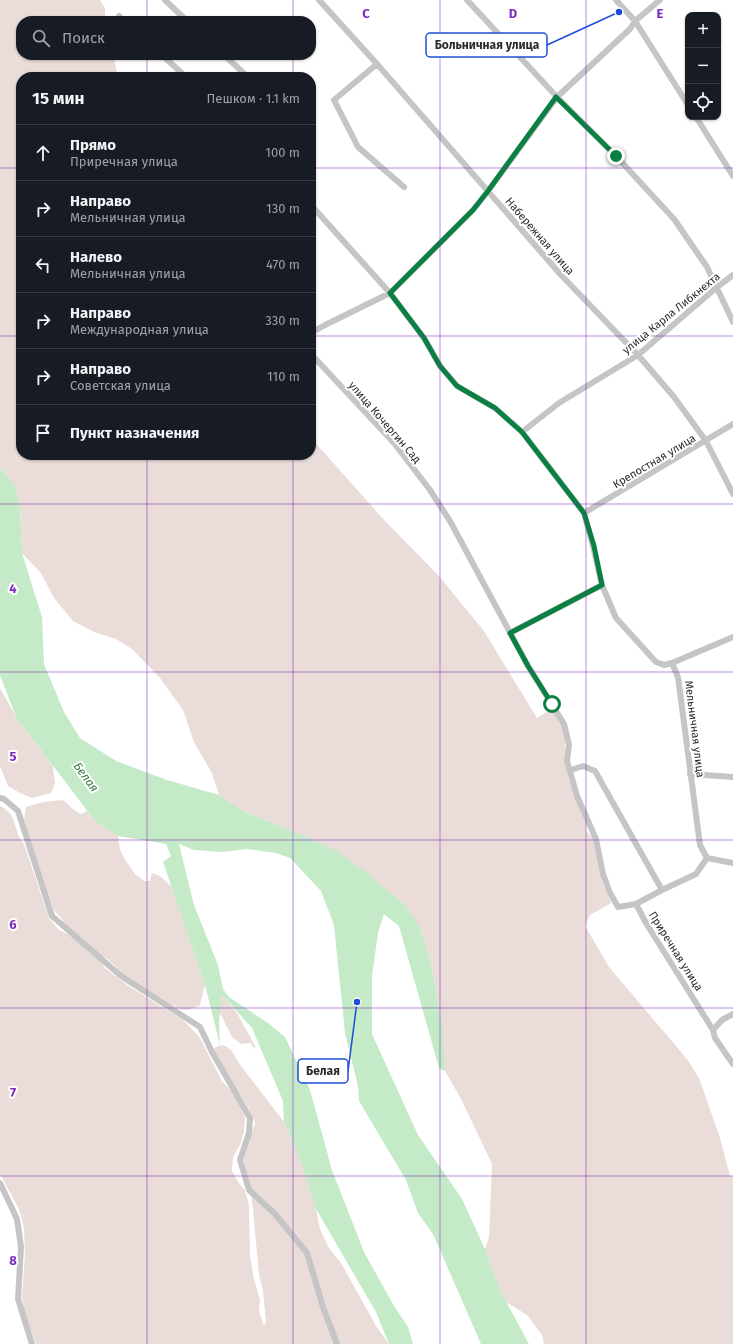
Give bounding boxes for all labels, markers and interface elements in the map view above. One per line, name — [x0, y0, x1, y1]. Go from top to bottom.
text: C — [362, 6, 370, 21]
text: D — [509, 6, 518, 21]
text: E — [657, 6, 664, 21]
map controls — [685, 12, 721, 120]
button: + — [685, 12, 721, 48]
search box — [16, 16, 316, 60]
icon: search — [30, 27, 52, 49]
text: Поиск — [62, 29, 105, 47]
callout: Больничная улица — [426, 33, 547, 57]
text: Больничная улица — [435, 38, 540, 52]
button: − — [685, 48, 721, 84]
button: locate — [685, 84, 721, 120]
text: 15 мин — [32, 88, 84, 109]
text: Пешком · 1.1 km — [207, 91, 300, 106]
text: Прямо — [70, 136, 116, 154]
icon: ahead — [32, 142, 54, 164]
text: 100 m — [265, 145, 300, 160]
route end — [607, 147, 625, 165]
text: Приречная улица — [70, 154, 178, 169]
text: Направо — [70, 192, 131, 210]
street label: Набережная улица — [502, 195, 577, 278]
icon: right — [32, 198, 54, 220]
text: 130 m — [266, 201, 300, 216]
text: Мельничная улица — [70, 210, 186, 225]
text: Налево — [70, 248, 122, 266]
icon: left — [32, 254, 54, 276]
text: 470 m — [266, 257, 300, 272]
text: Мельничная улица — [70, 266, 186, 281]
street label: улица Карла Либкнехта — [620, 270, 723, 357]
text: Направо — [70, 304, 131, 322]
icon: right — [32, 310, 54, 332]
text: 330 m — [265, 313, 300, 328]
text: Международная улица — [70, 322, 209, 337]
text: Направо — [70, 360, 131, 378]
icon: right — [32, 366, 54, 388]
text: 110 m — [267, 369, 300, 384]
text: Советская улица — [70, 378, 171, 393]
street label: улица Кочергин Сад — [346, 379, 424, 466]
icon: arrive — [32, 422, 54, 444]
text: Пункт назначения — [70, 424, 199, 442]
street label: Крепостная улица — [611, 432, 698, 491]
text: 4 — [9, 581, 17, 596]
street label: Мельничная улица — [682, 680, 707, 778]
route start — [543, 695, 561, 713]
text: 5 — [10, 749, 17, 764]
water label: Белая — [71, 759, 101, 795]
street label: Приречная улица — [646, 909, 705, 993]
text: 6 — [9, 917, 17, 932]
callout: Белая — [298, 1059, 348, 1083]
text: Белая — [306, 1064, 340, 1078]
text: 7 — [10, 1085, 16, 1100]
text: 8 — [9, 1253, 17, 1268]

